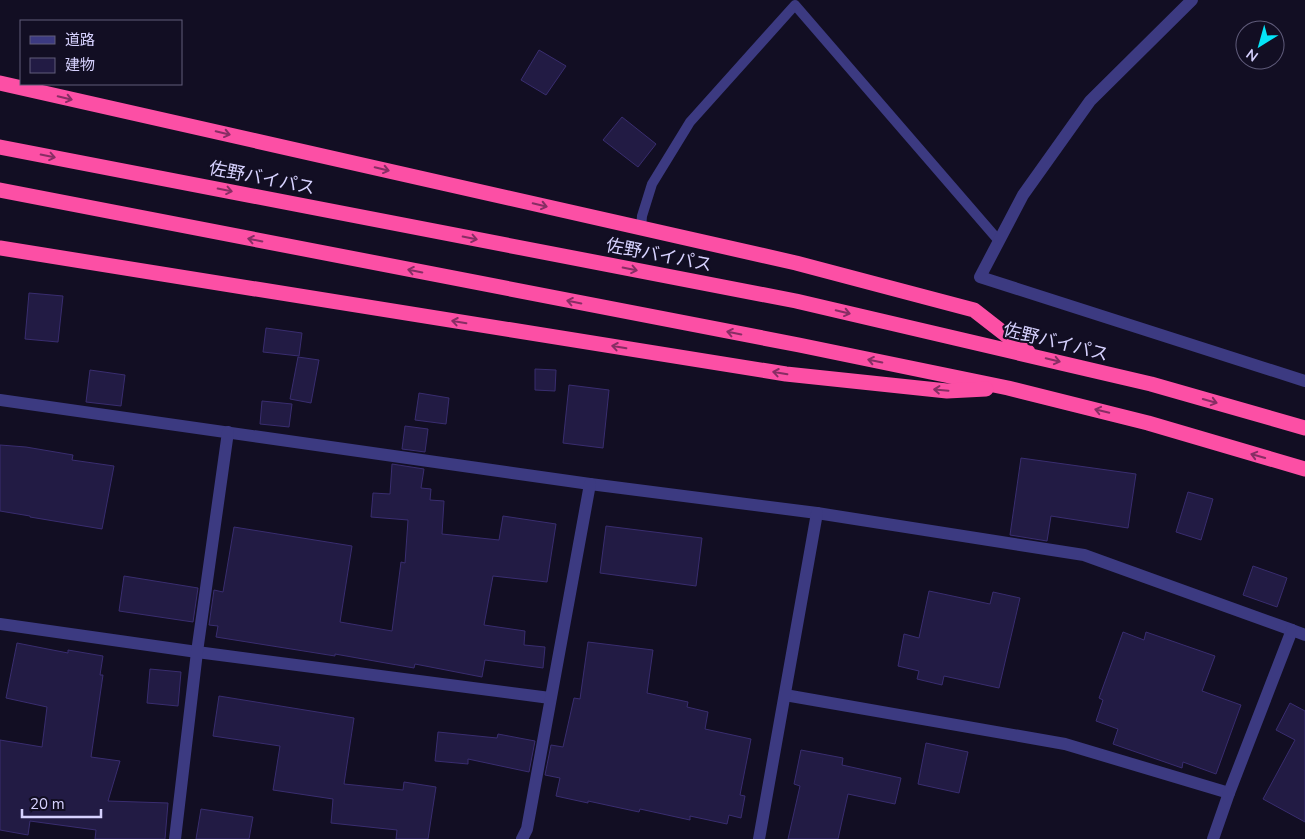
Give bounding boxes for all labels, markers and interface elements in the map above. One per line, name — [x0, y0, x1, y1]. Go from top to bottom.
legend — [20, 20, 182, 85]
north arrow — [1235, 20, 1285, 70]
text: 道路 — [65, 30, 95, 50]
text: N — [1243, 44, 1262, 66]
text: 建物 — [65, 55, 95, 75]
one-way arrow — [56, 94, 72, 103]
one-way arrow — [215, 129, 231, 138]
one-way arrow — [39, 151, 55, 161]
street label: 佐野バイパス — [207, 156, 317, 200]
one-way arrow — [373, 165, 389, 174]
one-way arrow — [216, 186, 232, 195]
one-way arrow — [532, 201, 548, 210]
one-way arrow — [462, 233, 478, 243]
street label: 佐野バイパス — [604, 233, 714, 277]
one-way arrow — [248, 234, 264, 244]
one-way arrow — [621, 264, 637, 274]
one-way arrow — [407, 265, 423, 275]
one-way arrow — [567, 296, 583, 306]
one-way arrow — [835, 308, 851, 317]
one-way arrow — [451, 316, 467, 326]
street label: 佐野バイパス — [1001, 317, 1111, 367]
one-way arrow — [726, 327, 742, 337]
one-way arrow — [612, 342, 628, 352]
one-way arrow — [867, 356, 883, 365]
one-way arrow — [1044, 356, 1060, 365]
one-way arrow — [772, 367, 788, 377]
one-way arrow — [934, 386, 950, 395]
one-way arrow — [1201, 397, 1217, 407]
one-way arrow — [1094, 406, 1110, 416]
one-way arrow — [1251, 450, 1267, 460]
scale bar — [22, 786, 101, 818]
text: 20 m — [30, 794, 65, 814]

